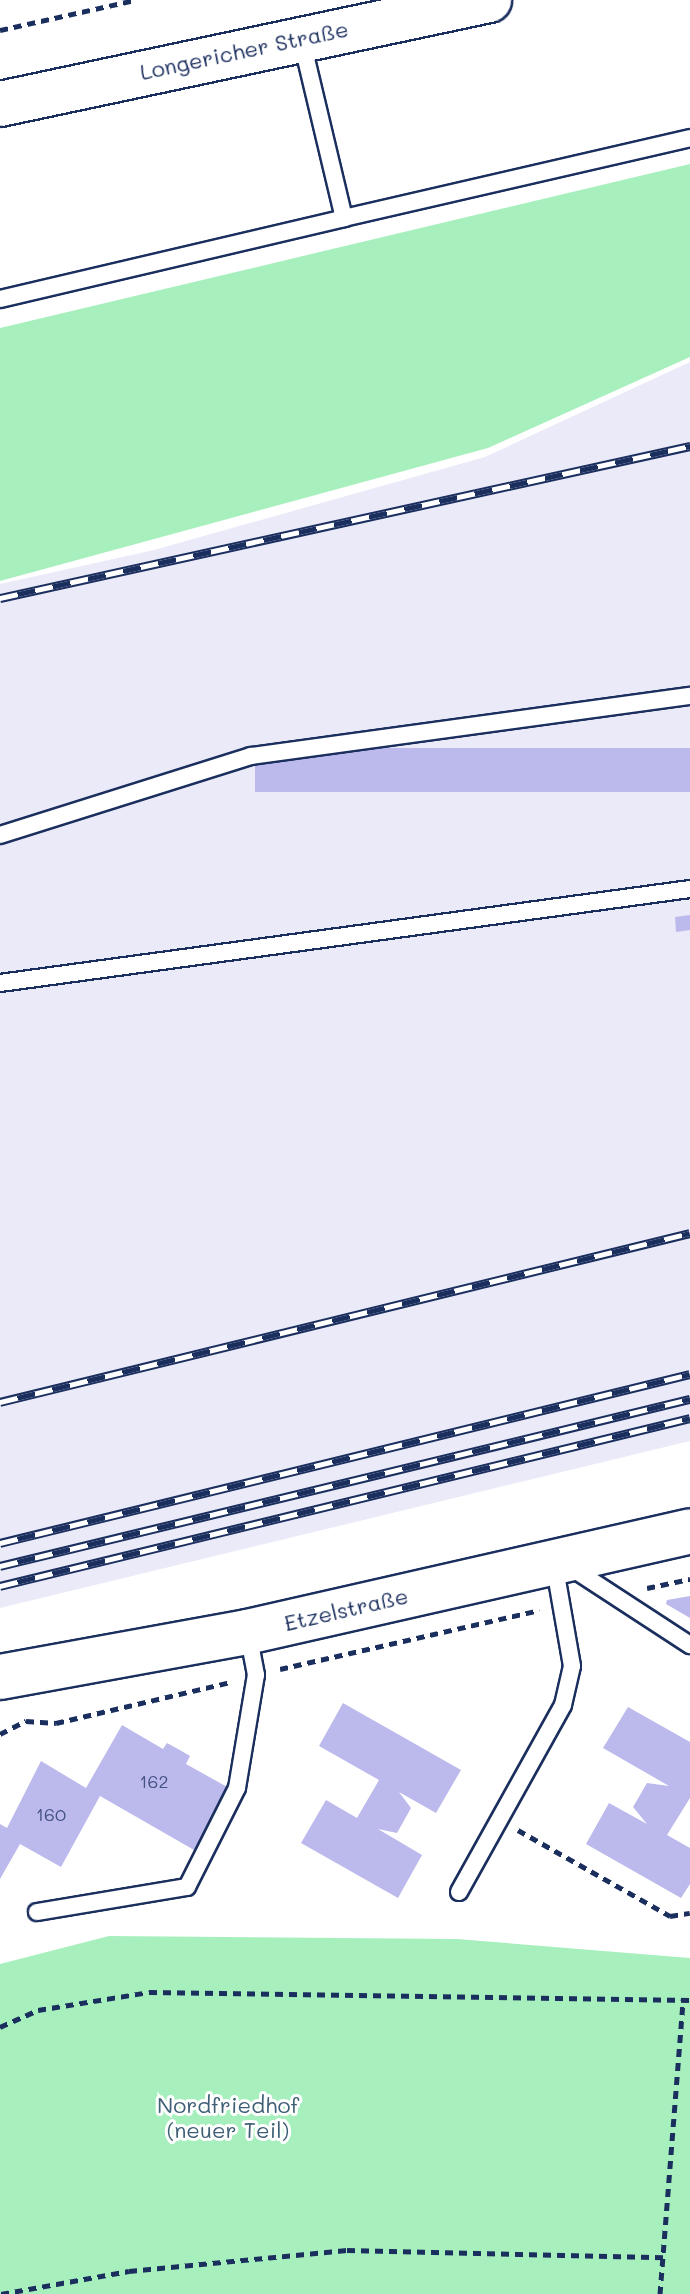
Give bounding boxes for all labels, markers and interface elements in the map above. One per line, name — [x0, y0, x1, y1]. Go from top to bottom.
street label: Longericher Straße — [137, 15, 351, 85]
street label: Etzelstraße — [281, 1582, 411, 1636]
house number: 162 — [140, 1770, 168, 1792]
house number: 160 — [36, 1803, 66, 1825]
park label: Nordfriedhof (neuer Teil) — [157, 2091, 299, 2142]

